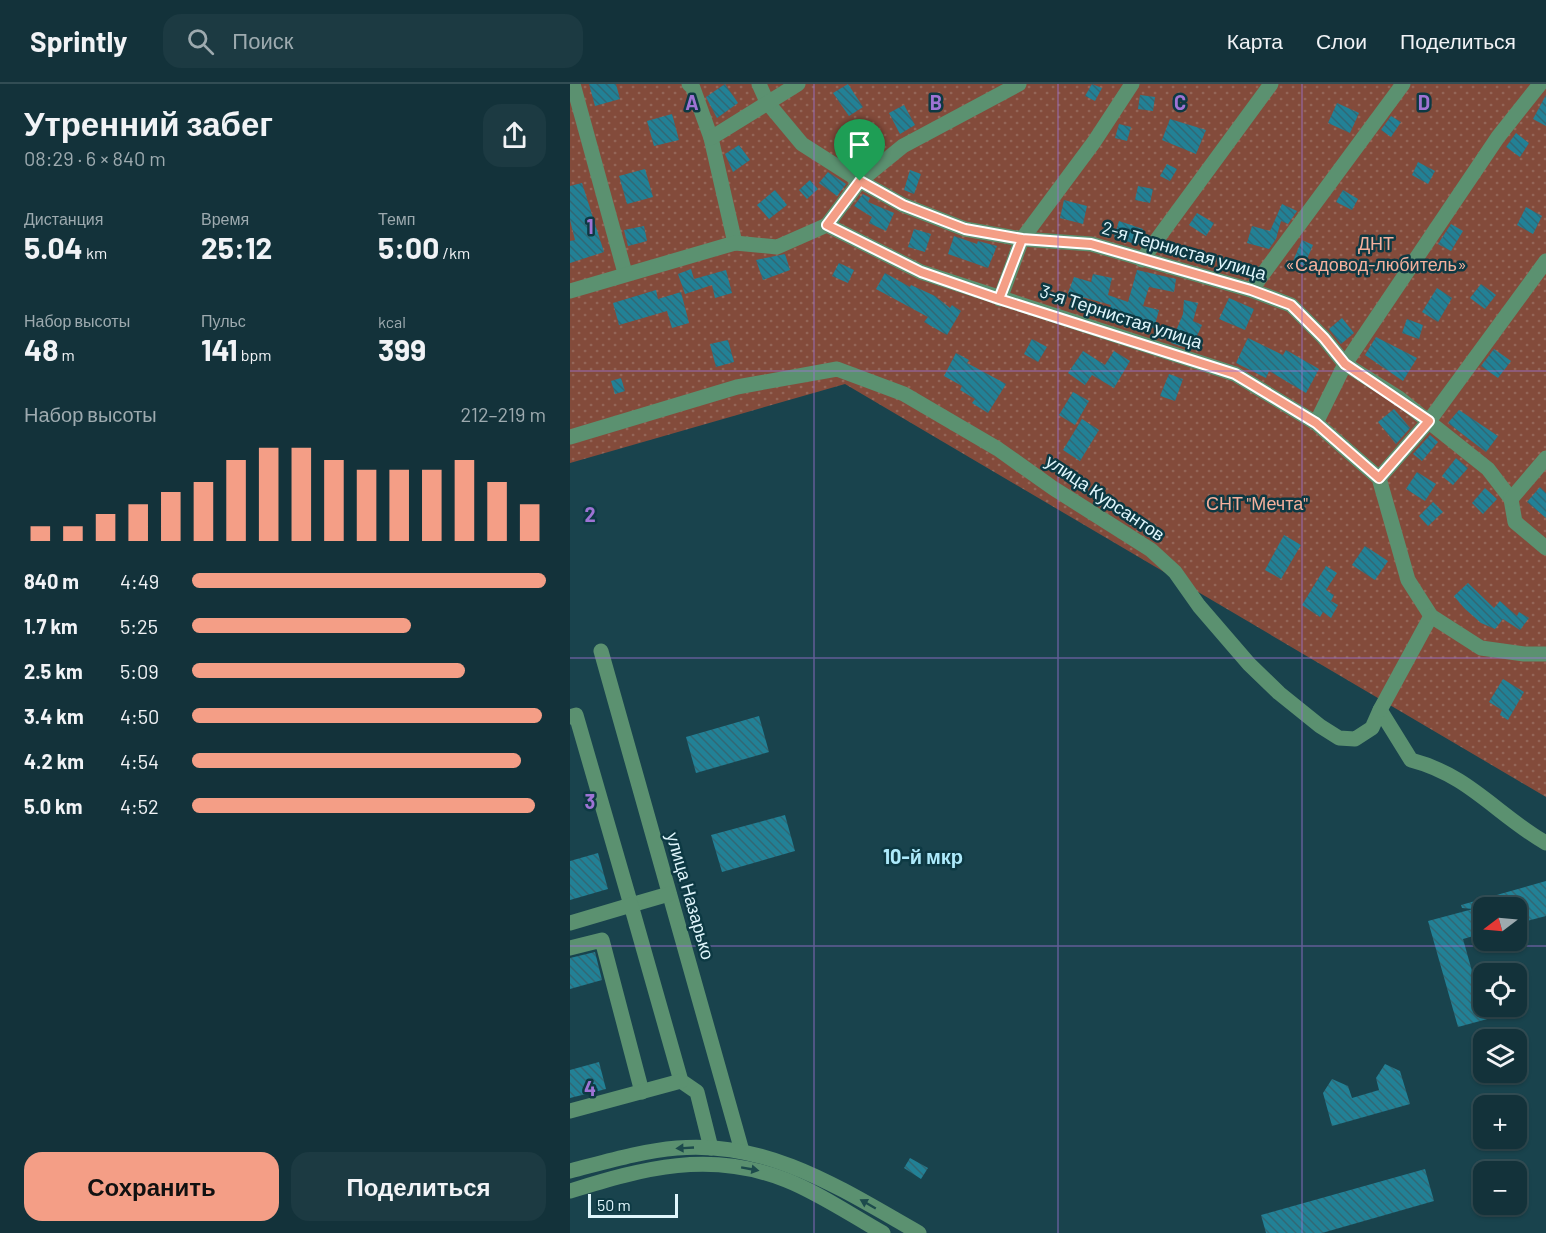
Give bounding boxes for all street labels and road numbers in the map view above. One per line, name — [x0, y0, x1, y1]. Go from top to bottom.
street label: 2-я Тернистая улица — [1100, 216, 1270, 284]
street label: 3-я Тернистая улица — [1037, 279, 1206, 353]
street label: улица Курсантов — [1042, 449, 1169, 545]
street label: улица Назарько — [662, 829, 720, 962]

